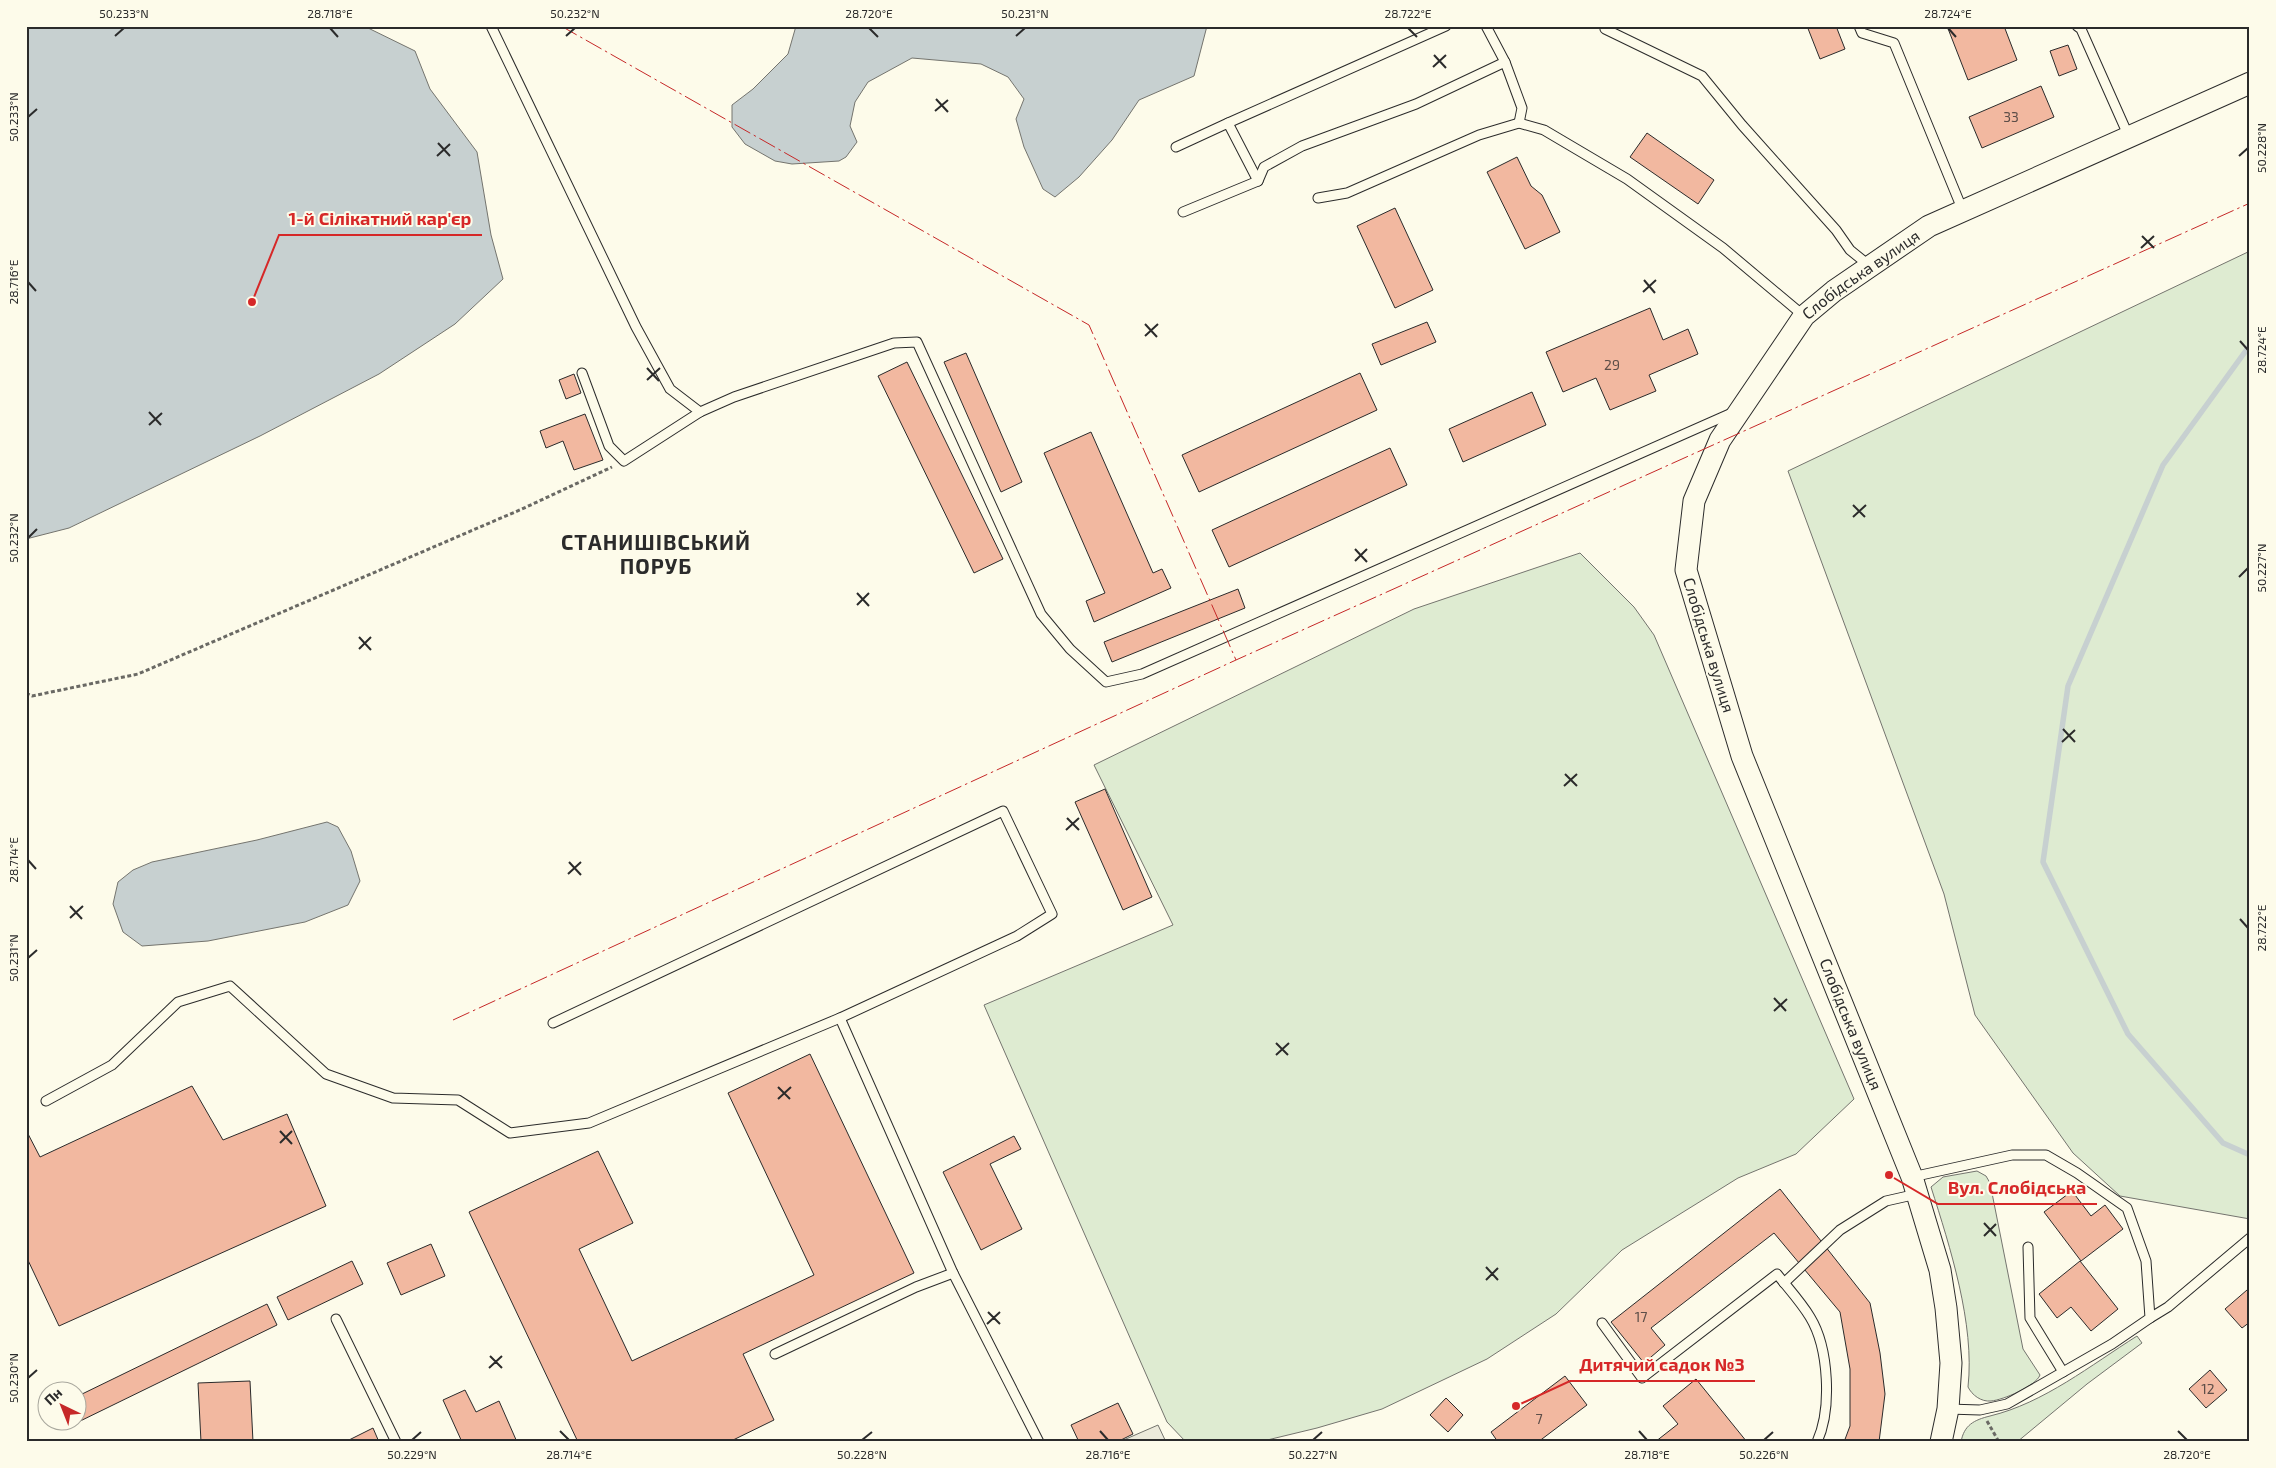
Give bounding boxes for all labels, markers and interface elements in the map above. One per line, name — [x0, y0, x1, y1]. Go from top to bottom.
text: 50.233°N — [99, 6, 149, 20]
text: 28.718°E — [307, 6, 353, 20]
text: 50.232°N — [550, 6, 600, 20]
text: 28.720°E — [845, 6, 893, 20]
text: 50.231°N — [1001, 6, 1049, 20]
text: 28.722°E — [1384, 6, 1432, 20]
text: 28.724°E — [1924, 6, 1972, 20]
text: 50.233°N — [6, 92, 20, 142]
house number: 33 — [2003, 108, 2019, 125]
text: 50.228°N — [2254, 123, 2268, 173]
callout: 1-й Сілікатний кар'єр — [279, 202, 482, 235]
text: 1-й Сілікатний кар'єр — [289, 207, 472, 229]
street label: Слобідська вулиця — [1798, 225, 1923, 323]
text: 28.716°E — [6, 259, 20, 305]
text: 28.724°E — [2254, 326, 2268, 374]
house number: 29 — [1604, 356, 1620, 373]
text: 50.232°N — [6, 513, 20, 563]
district label: СТАНИШІВСЬКИЙ ПОРУБ — [561, 529, 751, 578]
text: 50.227°N — [2254, 544, 2268, 592]
street label: Слобідська вулиця — [1679, 575, 1739, 715]
text: 28.714°E — [6, 837, 20, 883]
text: 28.722°E — [2254, 904, 2268, 952]
text: 50.231°N — [6, 934, 20, 982]
street label: Слобідська вулиця — [1815, 955, 1887, 1093]
callout: Вул. Слобідська — [1938, 1171, 2097, 1204]
text: Вул. Слобідська — [1948, 1176, 2086, 1198]
house number: 17 — [1635, 1308, 1647, 1325]
callout: Дитячий садок №3 — [1570, 1348, 1755, 1381]
text: 50.230°N — [6, 1353, 20, 1403]
text: Дитячий садок №3 — [1579, 1353, 1745, 1375]
north arrow — [38, 1380, 88, 1430]
house number: 12 — [2201, 1380, 2215, 1397]
text: Пн — [40, 1384, 65, 1409]
house number: 7 — [1535, 1410, 1543, 1427]
text: 50.229°N — [387, 1447, 437, 1461]
text: 28.714°E — [546, 1447, 592, 1461]
text: 50.228°N — [837, 1447, 887, 1461]
text: 28.716°E — [1085, 1447, 1131, 1461]
text: 50.227°N — [1289, 1447, 1337, 1461]
text: 28.718°E — [1624, 1447, 1670, 1461]
text: 50.226°N — [1739, 1447, 1789, 1461]
text: 28.720°E — [2163, 1447, 2211, 1461]

